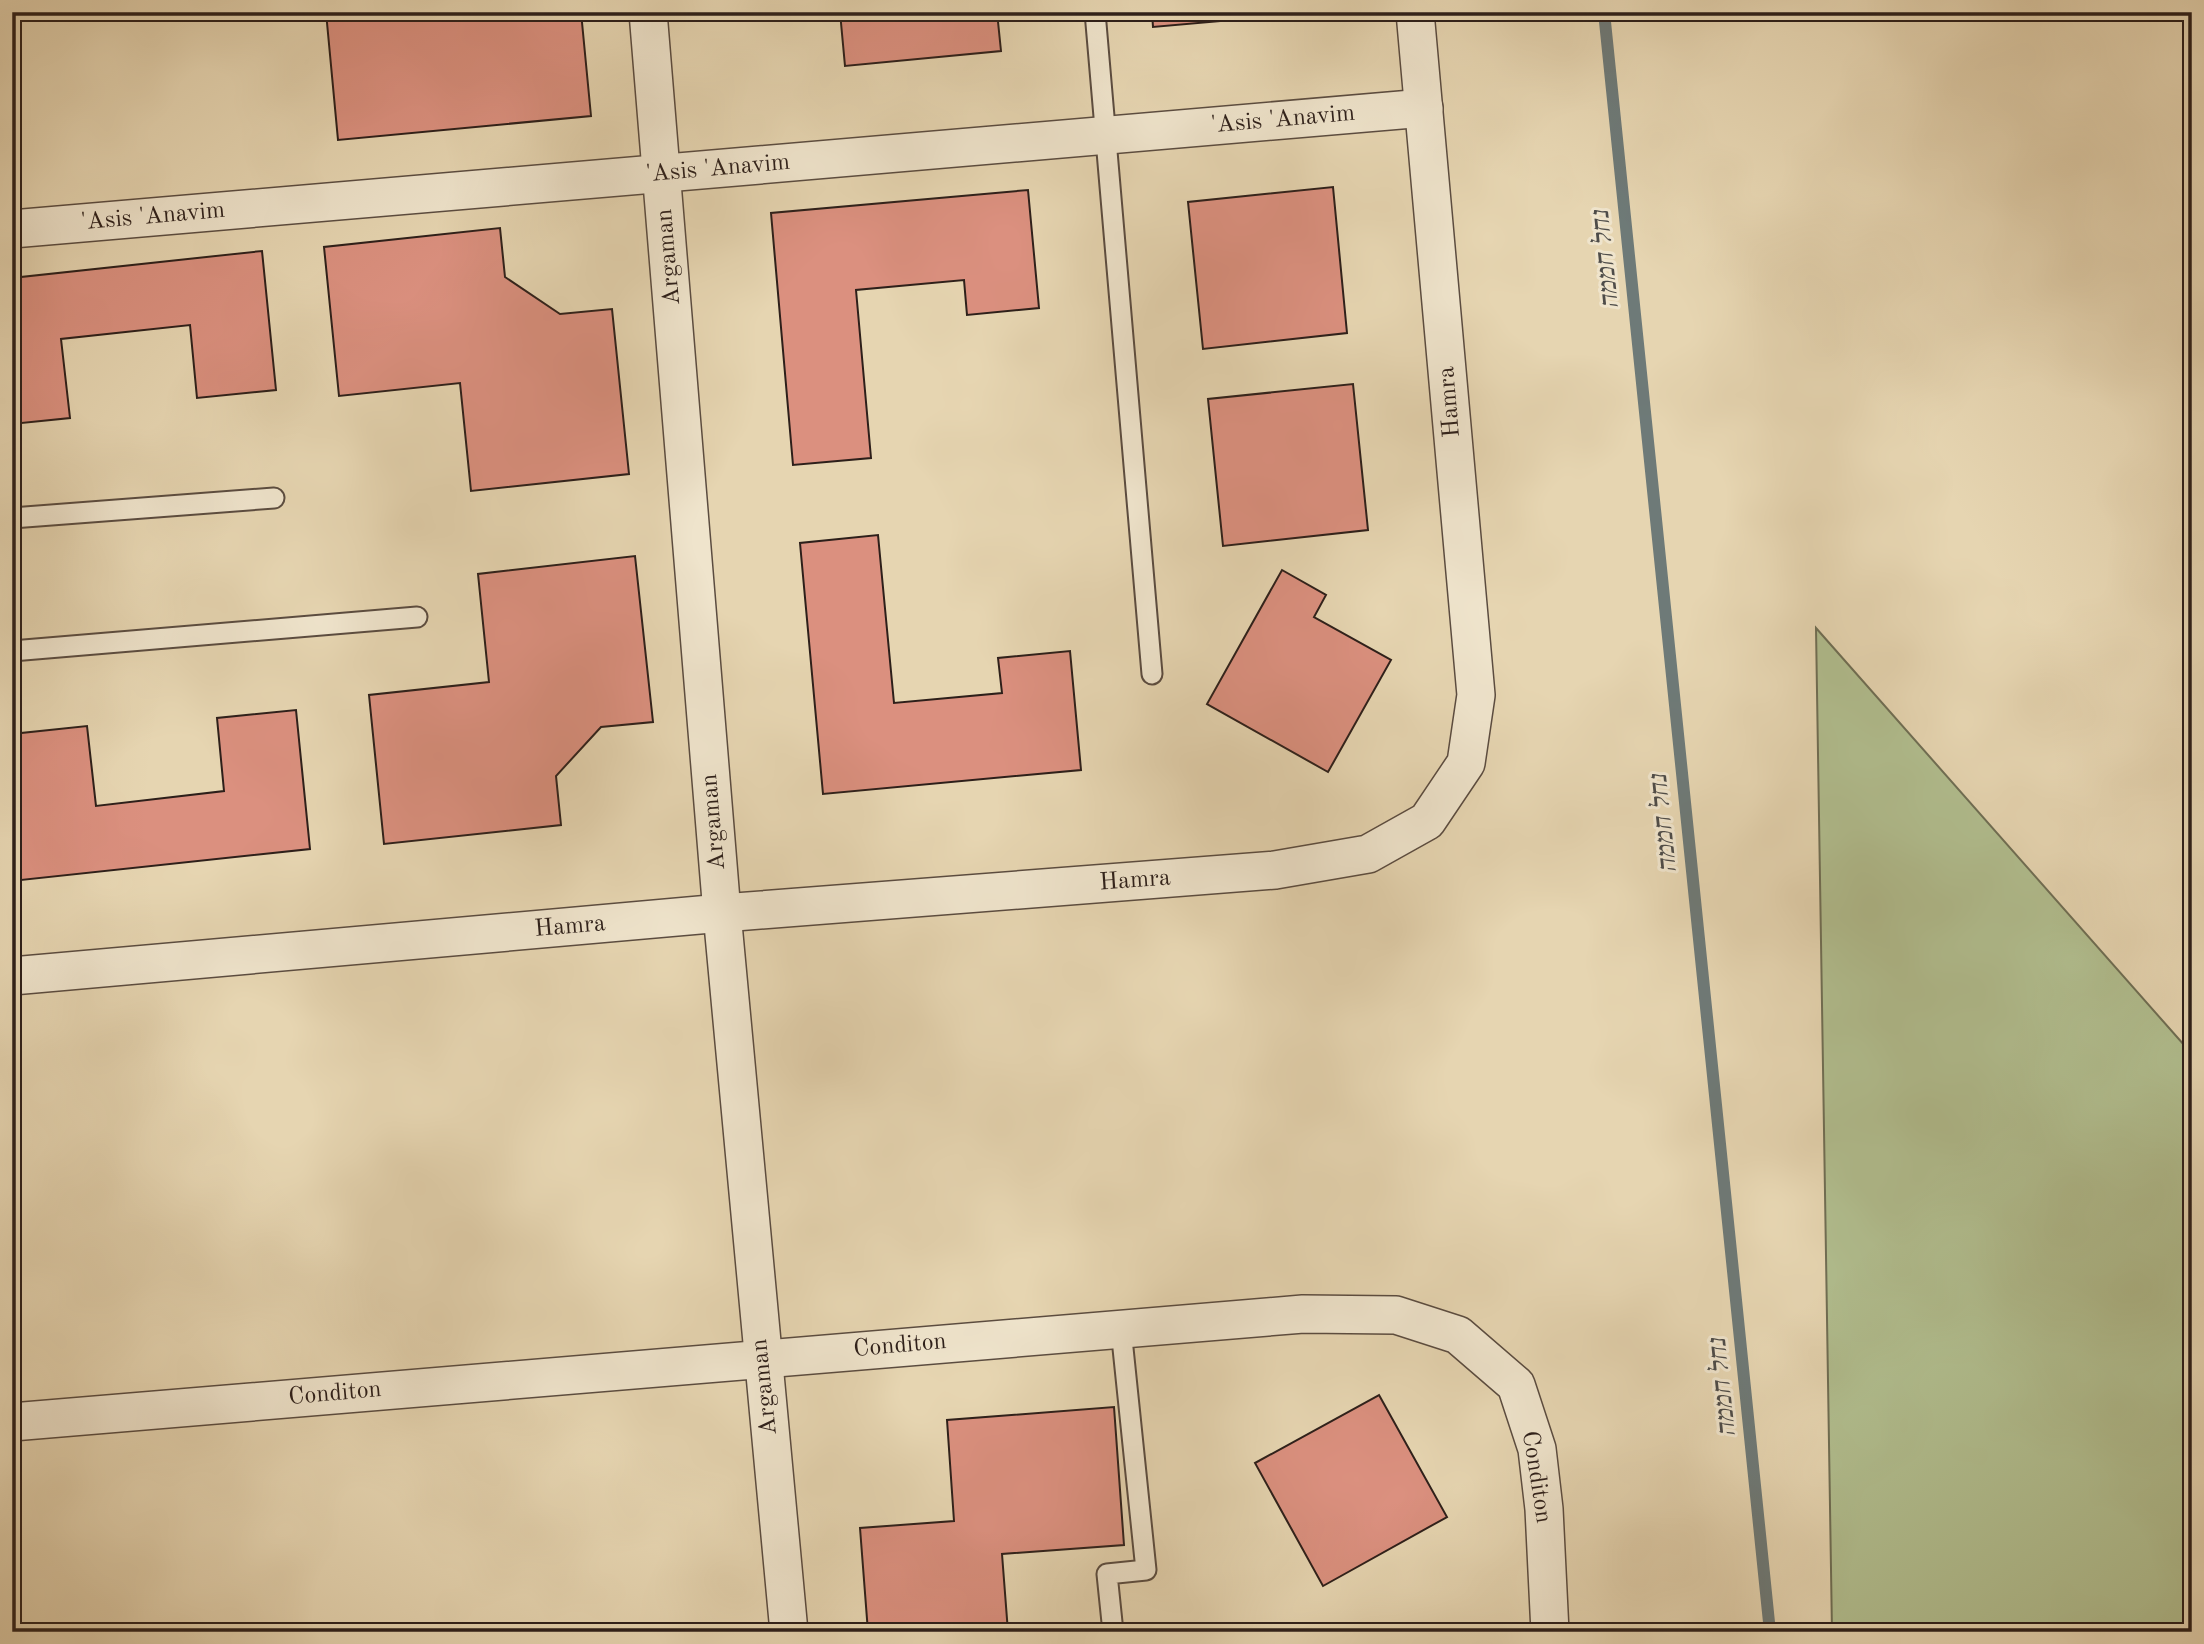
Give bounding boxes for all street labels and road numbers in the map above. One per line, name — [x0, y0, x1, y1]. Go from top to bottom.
street label: 'Asis 'Anavim — [1210, 102, 1356, 138]
street label: 'Asis 'Anavim — [645, 151, 791, 187]
street label: 'Asis 'Anavim — [80, 199, 226, 235]
street label: Argaman — [653, 208, 685, 306]
street label: Hamra — [1435, 365, 1465, 439]
street label: Argaman — [698, 773, 730, 871]
street label: Hamra — [1098, 867, 1172, 895]
street label: Hamra — [533, 912, 607, 942]
street label: Conditon — [853, 1330, 948, 1362]
street label: Argaman — [748, 1338, 782, 1436]
street label: Conditon — [288, 1378, 383, 1410]
street label: Conditon — [1517, 1429, 1555, 1525]

